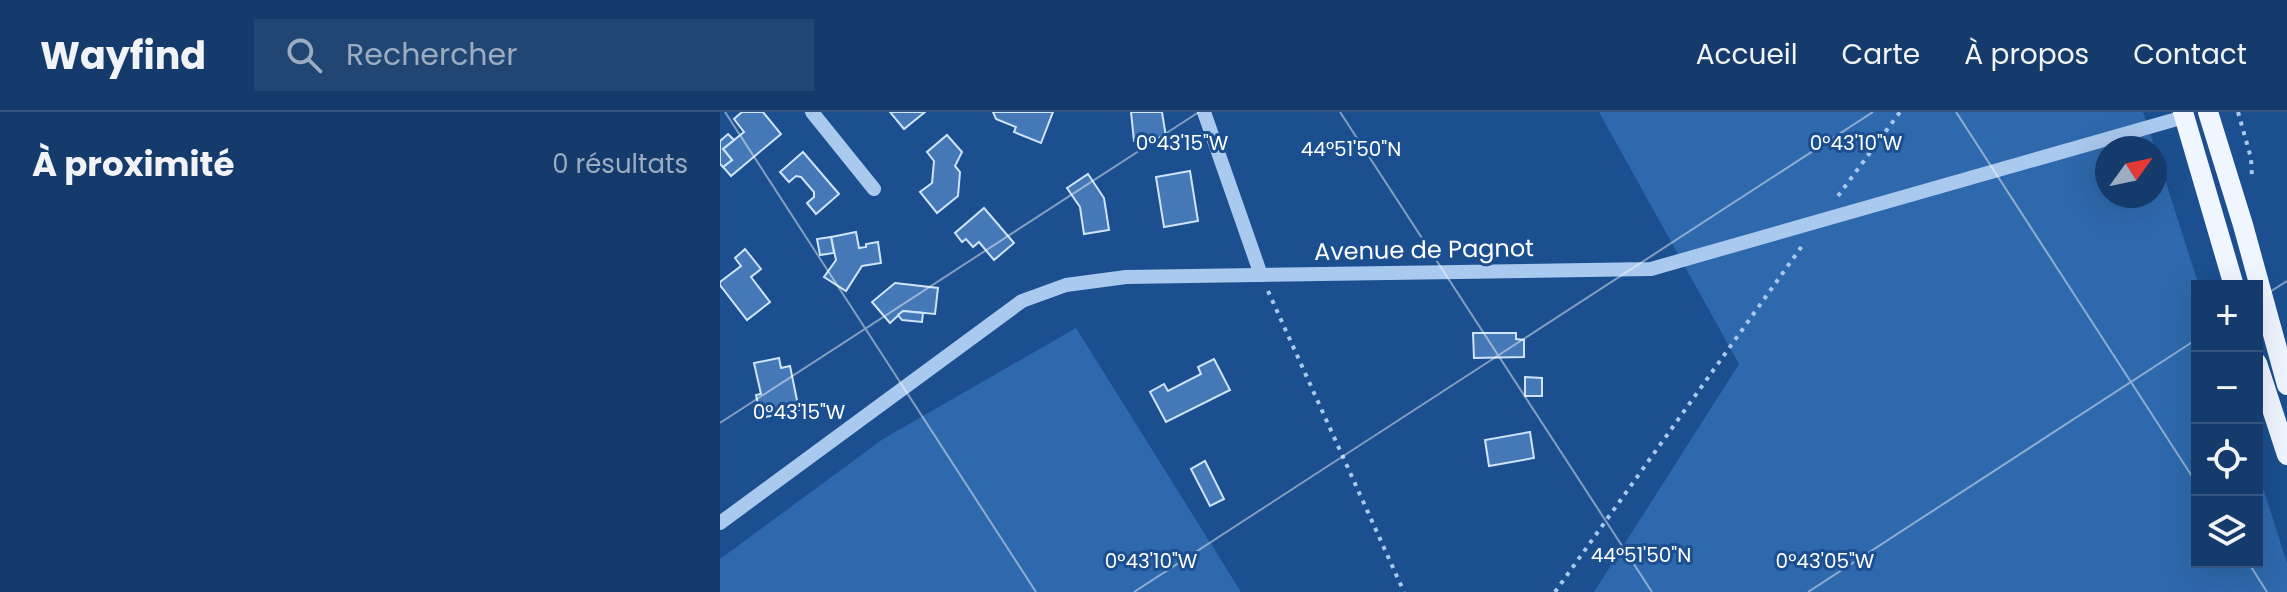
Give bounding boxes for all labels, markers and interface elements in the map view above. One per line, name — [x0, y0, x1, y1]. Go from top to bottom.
search box — [254, 19, 814, 91]
text: Wayfind — [40, 29, 206, 82]
icon: search — [282, 33, 326, 77]
text: Rechercher — [346, 33, 517, 76]
text: Accueil — [1696, 35, 1798, 74]
text: Carte — [1842, 35, 1920, 74]
text: À propos — [1964, 35, 2089, 74]
text: Contact — [2133, 35, 2247, 74]
text: 0°43'15"W — [1136, 129, 1229, 157]
text: 0°43'10"W — [1810, 129, 1903, 157]
text: 44°51'50"N — [1301, 135, 1401, 163]
north arrow — [2095, 136, 2167, 208]
text: À proximité — [32, 140, 234, 188]
text: 0 résultats — [552, 146, 688, 182]
street label: Avenue de Pagnot — [1314, 231, 1534, 268]
map controls — [2191, 280, 2263, 568]
button: + — [2191, 280, 2263, 352]
button: − — [2191, 352, 2263, 424]
text: 0°43'15"W — [753, 398, 846, 426]
button: locate — [2191, 424, 2263, 496]
button: layers — [2191, 496, 2263, 568]
text: 44°51'50"N — [1591, 541, 1691, 569]
text: 0°43'10"W — [1105, 547, 1198, 575]
text: 0°43'05"W — [1776, 547, 1875, 575]

